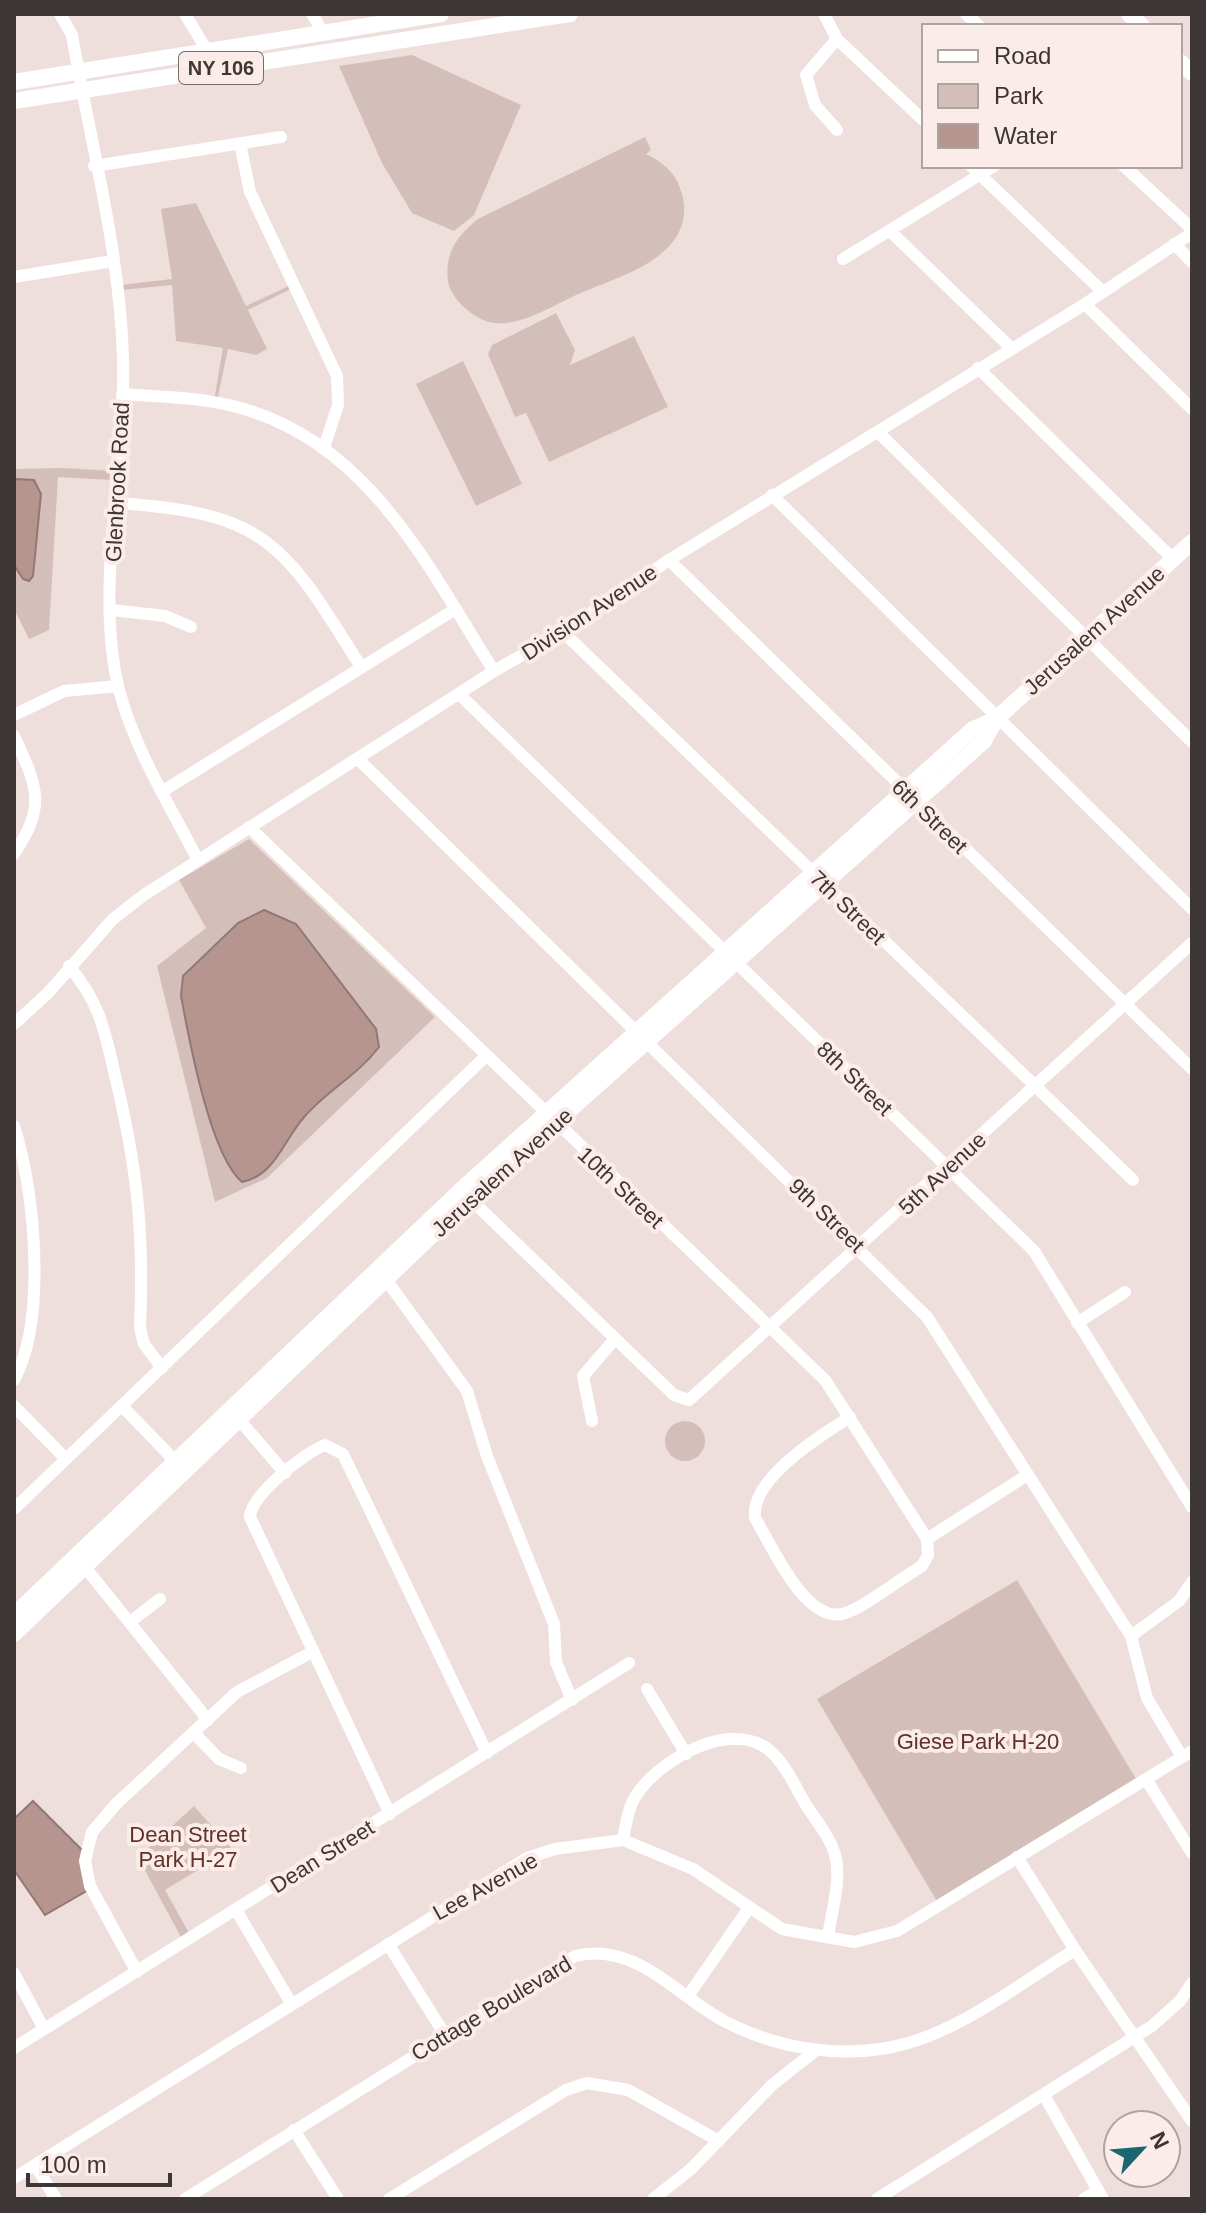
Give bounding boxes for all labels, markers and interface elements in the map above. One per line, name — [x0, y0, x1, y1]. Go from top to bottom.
legend — [922, 24, 1182, 168]
text: Road — [994, 42, 1051, 69]
road number: NY 106 — [179, 52, 263, 84]
text: Park — [994, 82, 1044, 109]
text: Water — [994, 122, 1057, 149]
street label: Glenbrook Road — [101, 401, 134, 563]
street label: Division Avenue — [517, 559, 662, 665]
street label: Jerusalem Avenue — [1019, 561, 1170, 700]
street label: 6th Street — [887, 774, 973, 858]
street label: 7th Street — [805, 865, 891, 949]
street label: 8th Street — [812, 1036, 898, 1120]
street label: Jerusalem Avenue — [427, 1103, 578, 1242]
street label: 5th Avenue — [894, 1127, 991, 1220]
street label: 10th Street — [573, 1142, 669, 1233]
street label: 9th Street — [784, 1173, 870, 1257]
park label: Giese Park H-20 — [897, 1729, 1059, 1754]
street label: Dean Street — [266, 1815, 379, 1898]
park label: Dean Street Park H-27 — [129, 1822, 247, 1872]
street label: Lee Avenue — [429, 1847, 542, 1925]
street label: Cottage Boulevard — [407, 1951, 576, 2066]
north arrow — [1102, 2109, 1182, 2189]
text: N — [1145, 2128, 1174, 2153]
scale bar — [28, 2137, 170, 2187]
text: 100 m — [40, 2151, 107, 2178]

